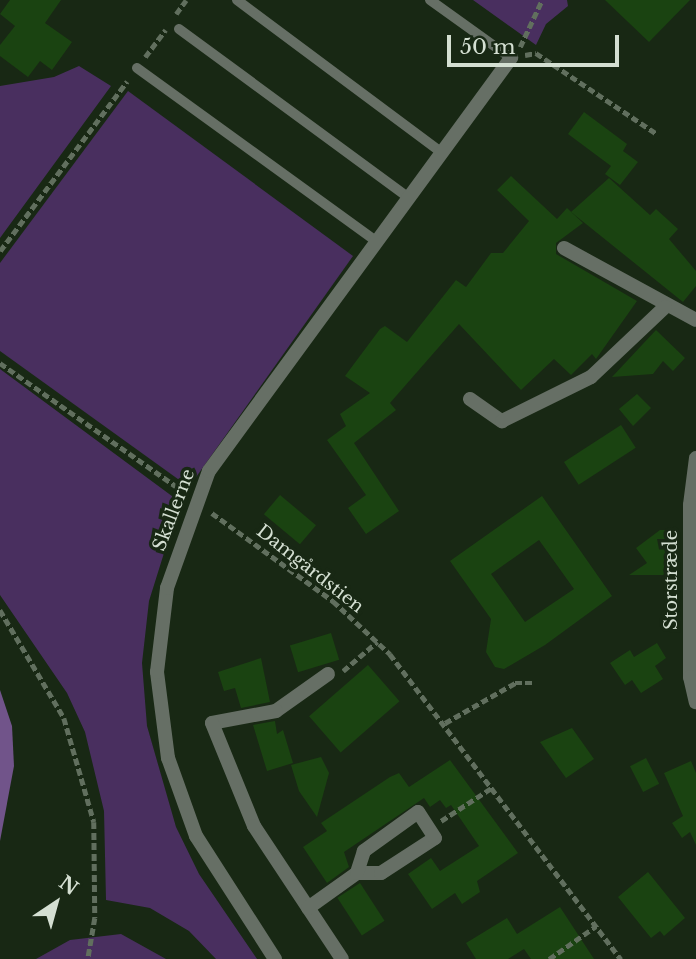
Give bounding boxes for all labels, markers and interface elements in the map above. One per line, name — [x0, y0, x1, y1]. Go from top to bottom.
scale bar — [451, 21, 622, 65]
text: 50 m — [460, 34, 515, 60]
street label: Skallerne — [149, 466, 199, 554]
street label: Damgårdstien — [252, 520, 368, 618]
street label: Storstræde — [660, 530, 682, 630]
north arrow — [21, 868, 91, 938]
text: N — [55, 871, 83, 900]

